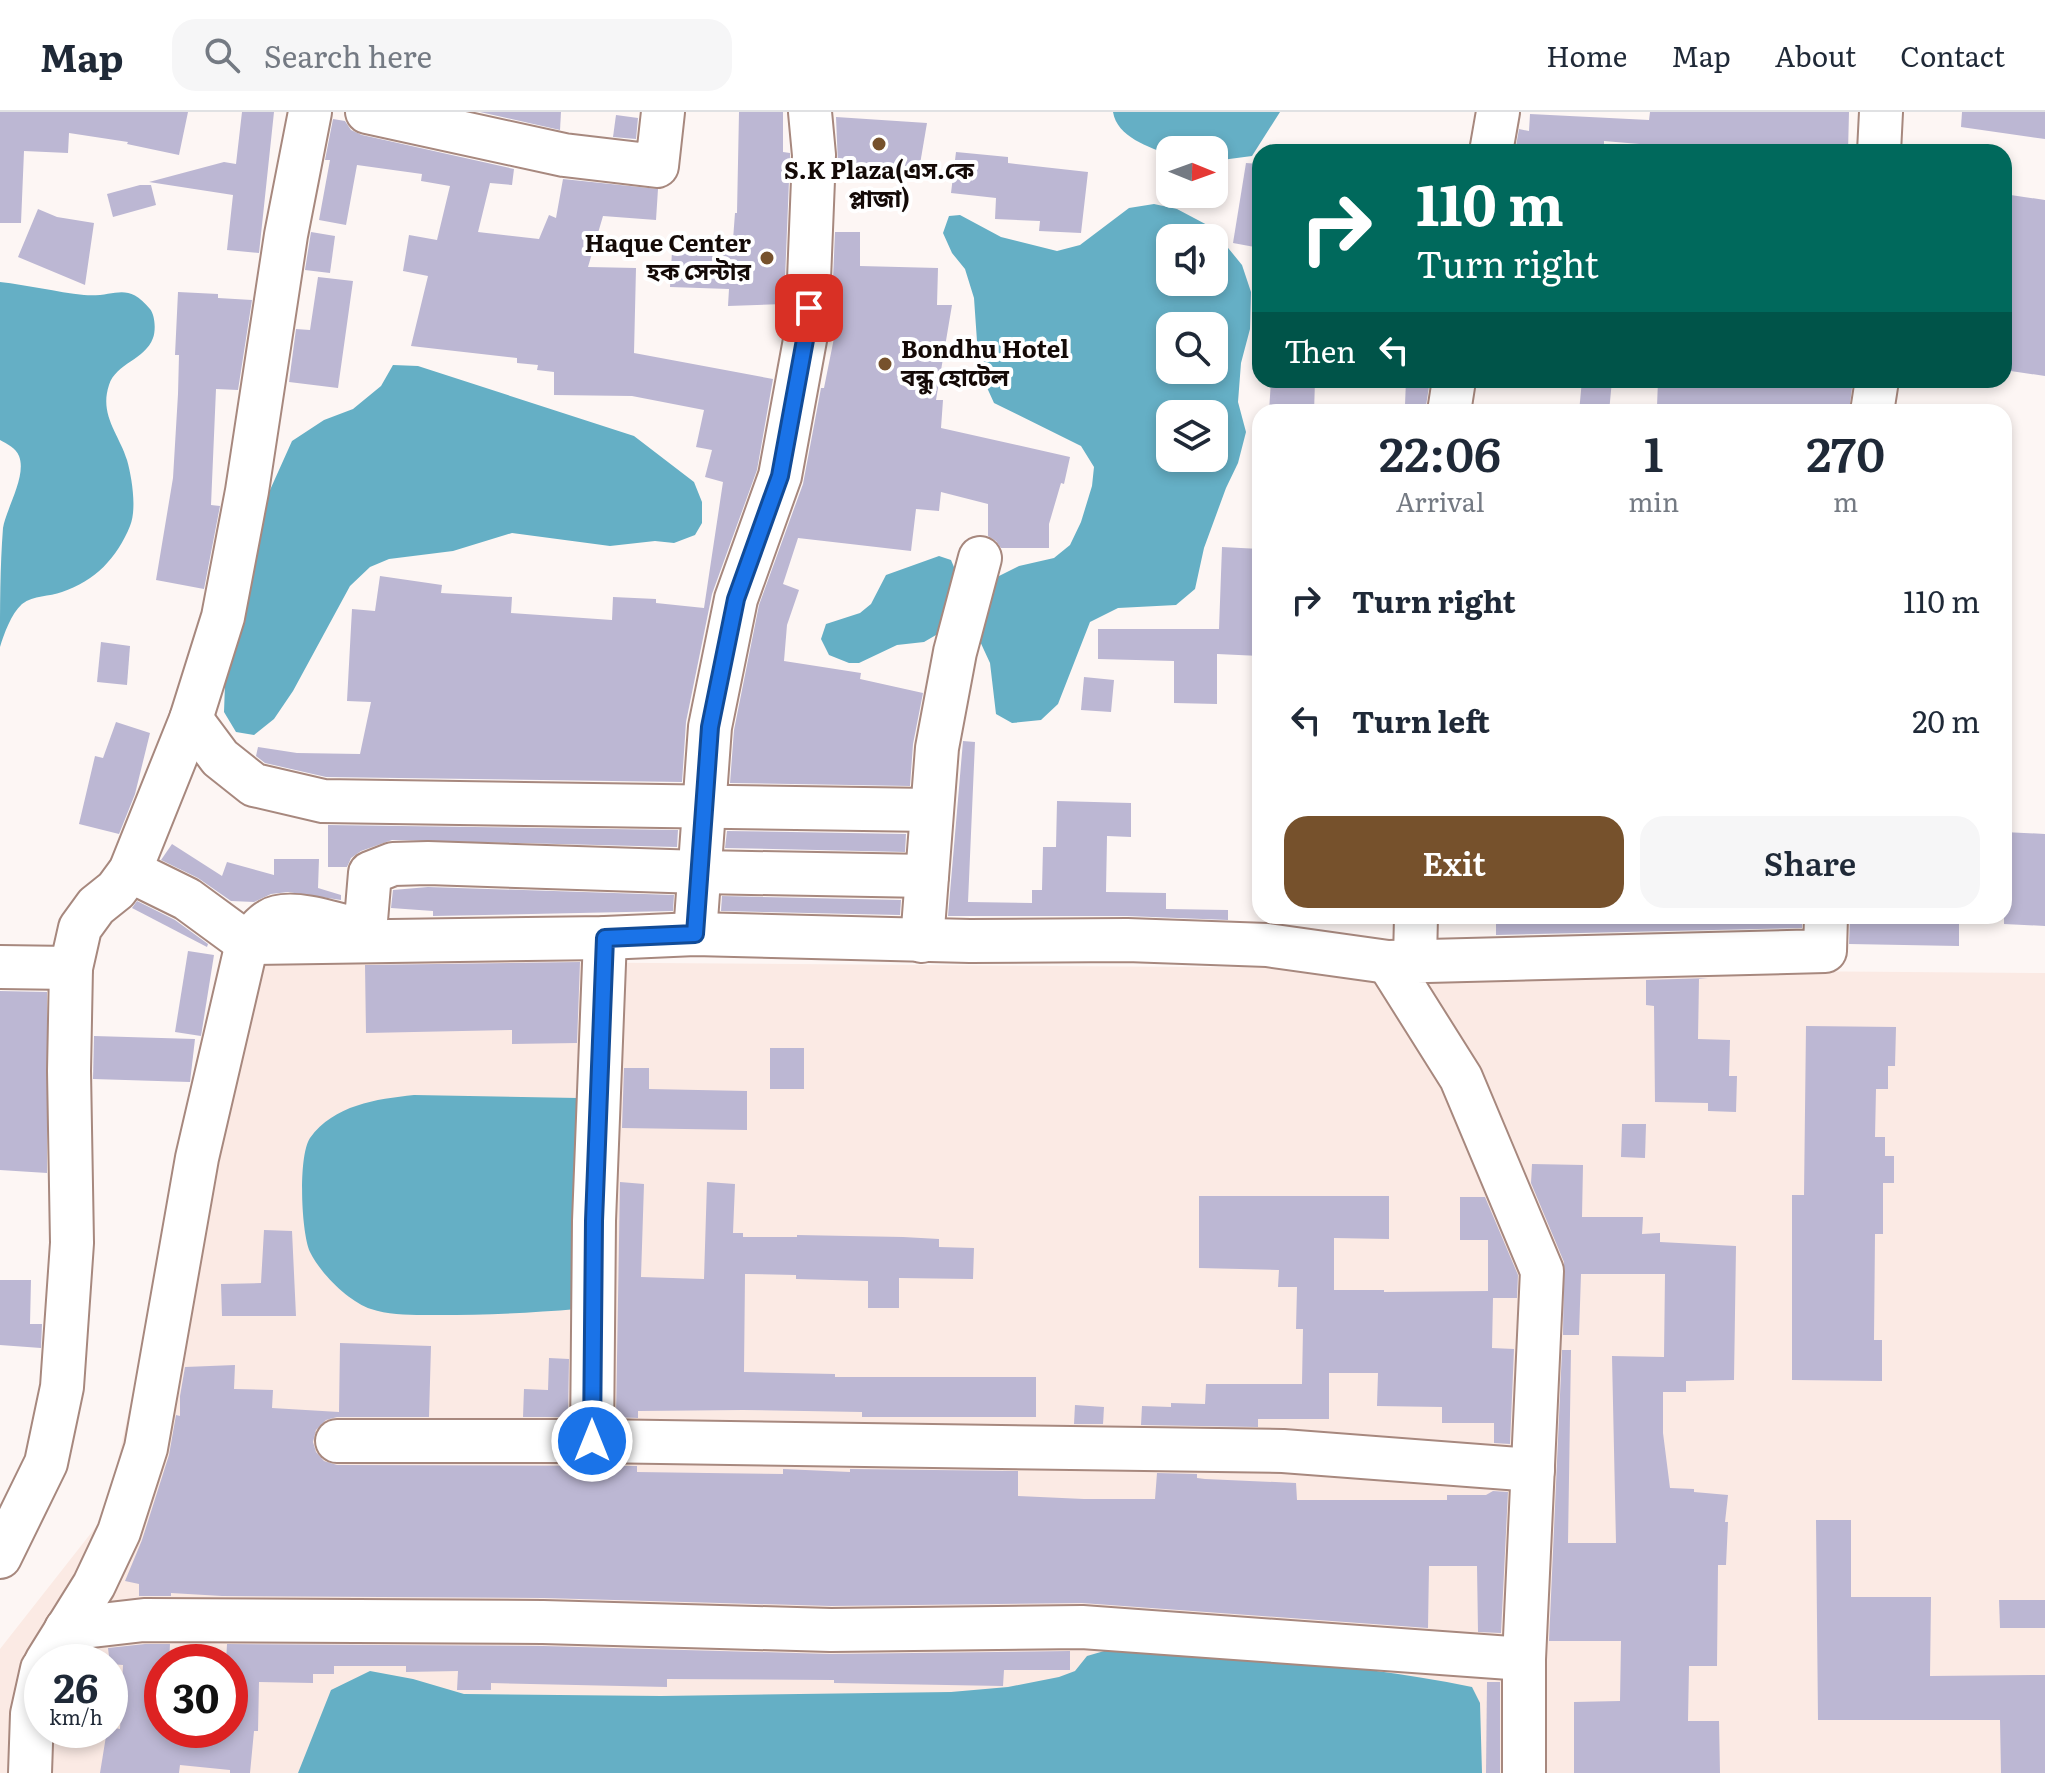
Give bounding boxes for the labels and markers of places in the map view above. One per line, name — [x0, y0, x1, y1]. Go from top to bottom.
marker: S.K Plaza(এস.কে প্লাজা) — [870, 135, 888, 153]
place label: S.K Plaza(এস.কে প্লাজা) — [784, 151, 974, 214]
place label: Haque Center হক সেন্টার — [584, 224, 752, 287]
marker: Haque Center হক সেন্টার — [758, 249, 776, 267]
pin — [775, 274, 843, 342]
place label: Bondhu Hotel বন্ধু হোটেল — [900, 330, 1069, 395]
marker: Bondhu Hotel বন্ধু হোটেল — [876, 355, 894, 373]

